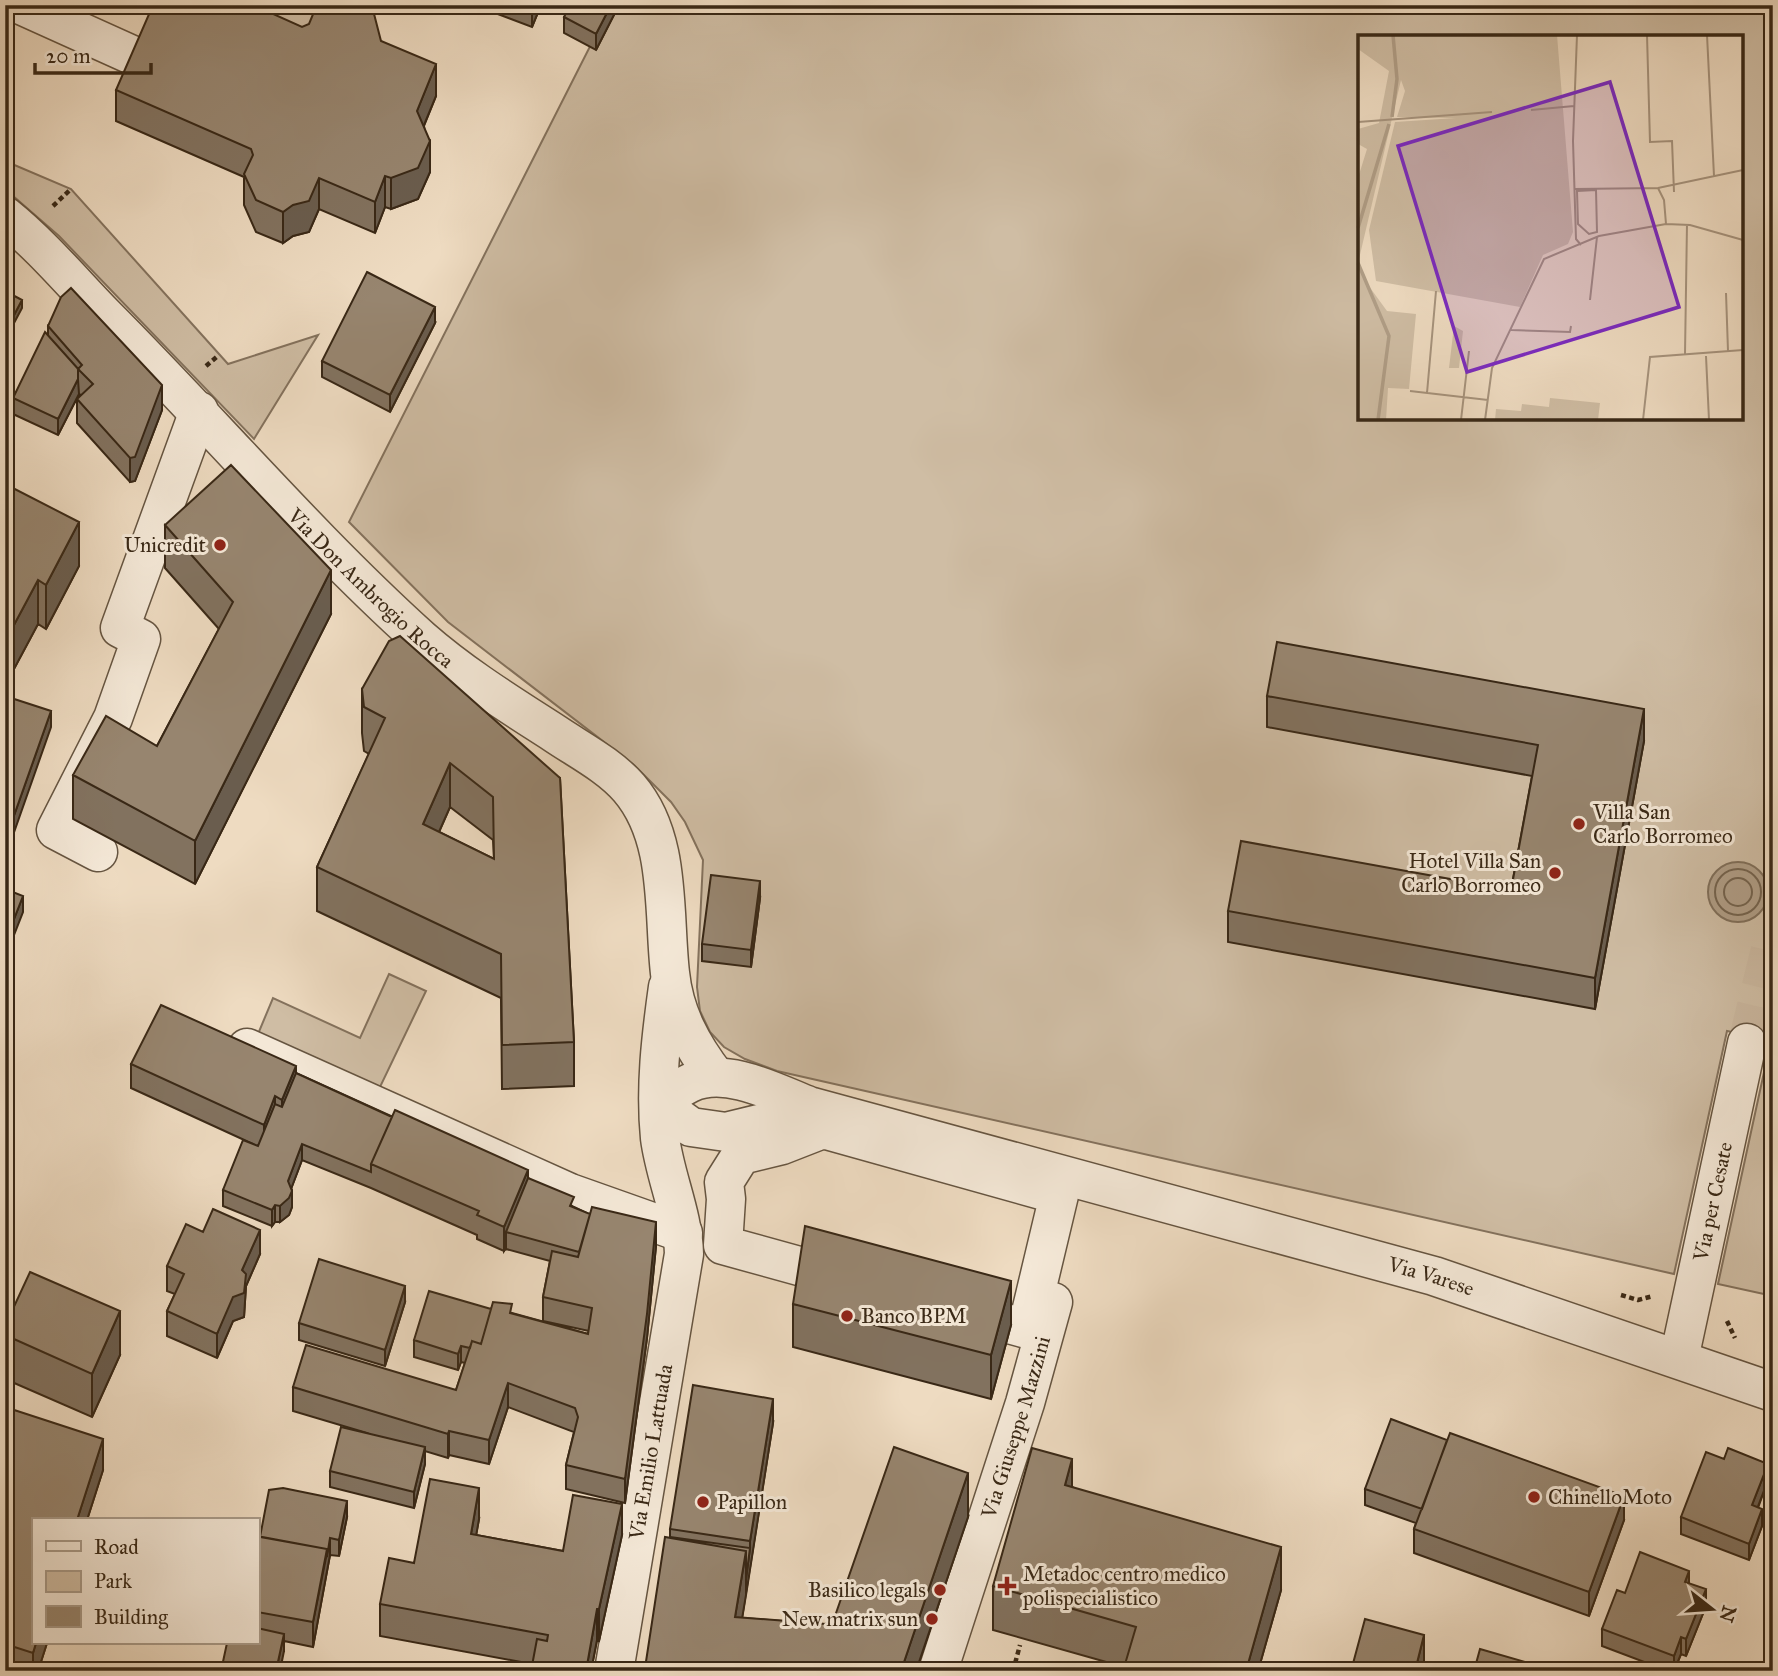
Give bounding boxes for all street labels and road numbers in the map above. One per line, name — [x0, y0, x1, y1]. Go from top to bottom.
street label: Via Don Ambrogio Rocca — [281, 502, 459, 674]
street label: Via per Cesate — [1687, 1139, 1738, 1265]
street label: Via Varese — [1384, 1251, 1478, 1302]
street label: Via Giuseppe Mazzini — [975, 1333, 1056, 1523]
street label: Via Emilio Lattuada — [623, 1362, 678, 1543]

